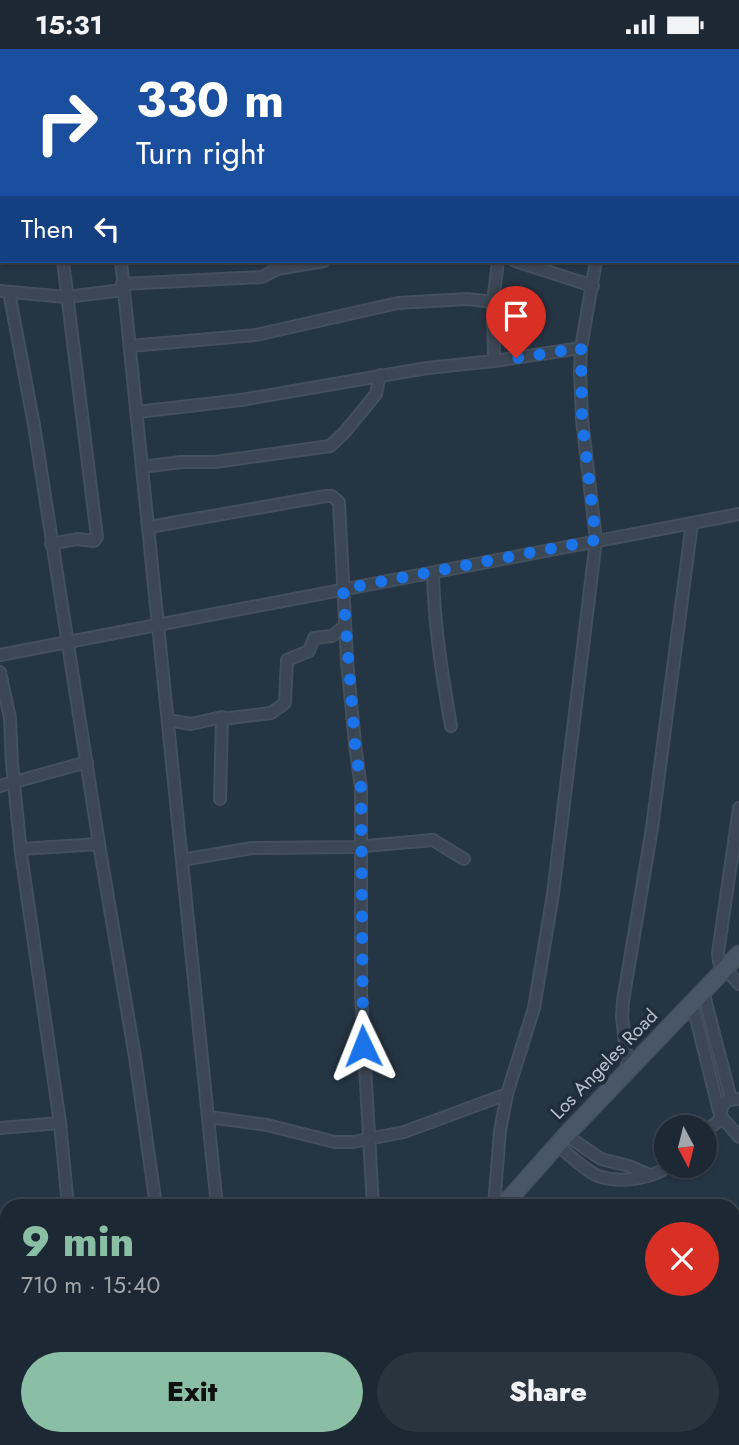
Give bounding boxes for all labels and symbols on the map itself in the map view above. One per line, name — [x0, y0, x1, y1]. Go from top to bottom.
pin — [486, 286, 546, 358]
street label: Los Angeles Road — [544, 1003, 664, 1125]
position arrow — [326, 1009, 400, 1083]
north arrow — [654, 1115, 718, 1178]

